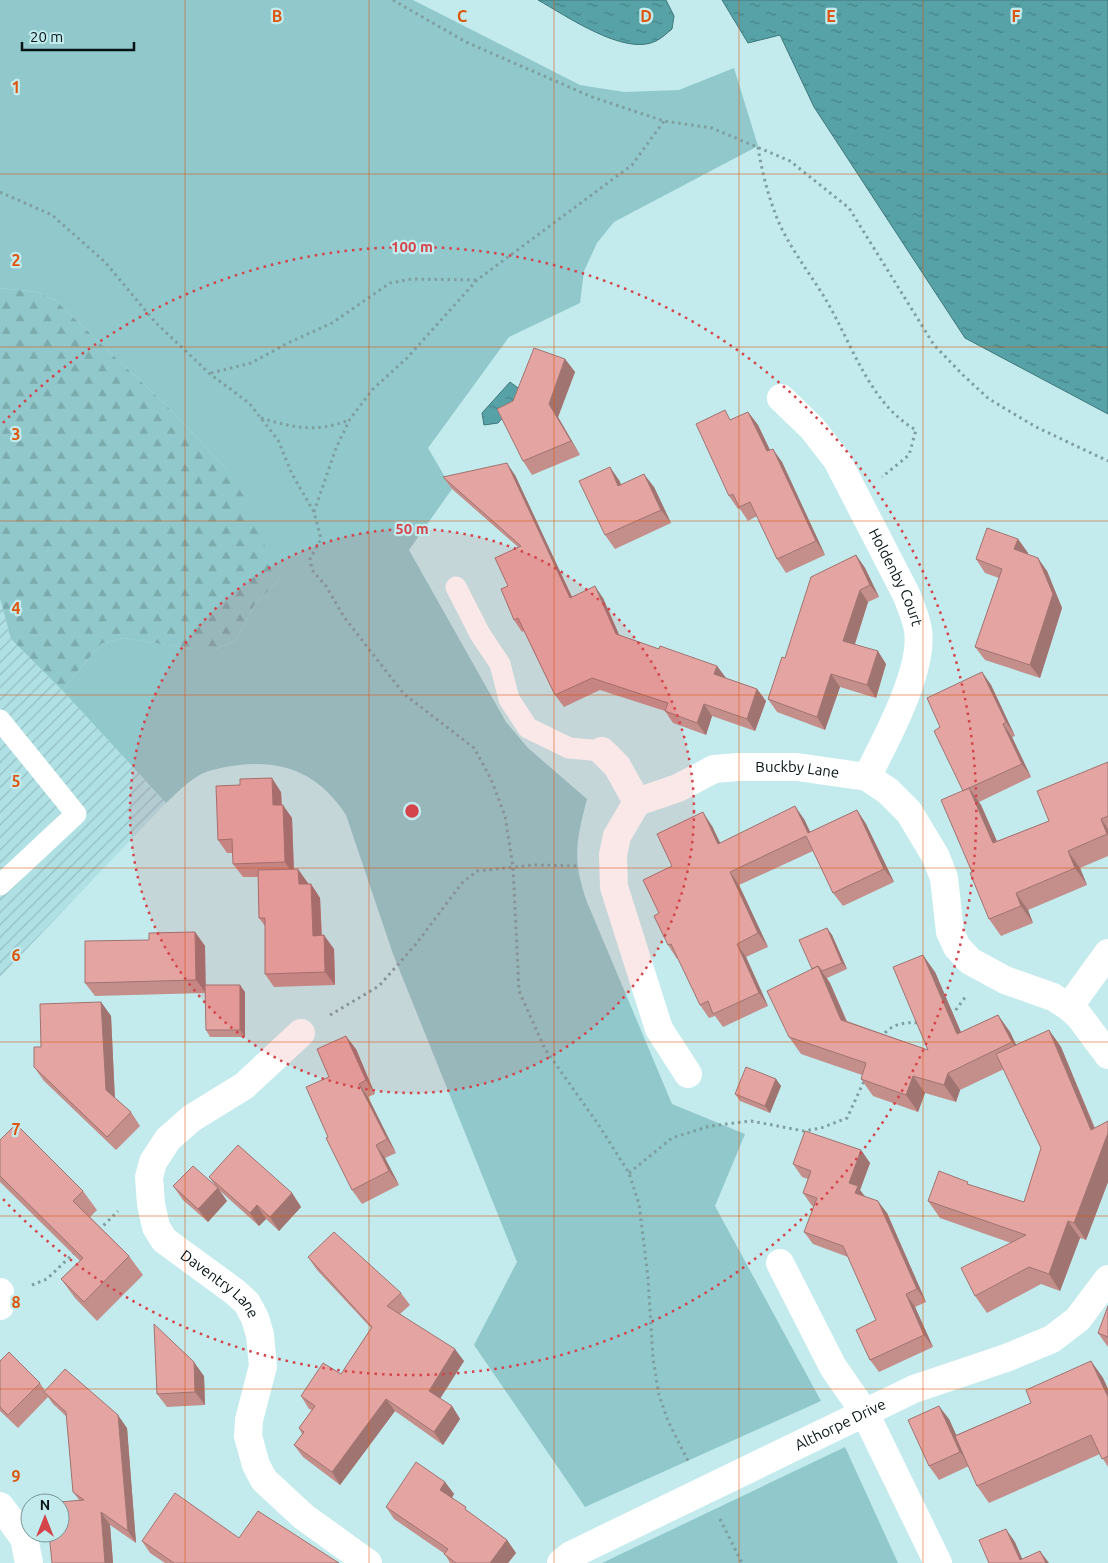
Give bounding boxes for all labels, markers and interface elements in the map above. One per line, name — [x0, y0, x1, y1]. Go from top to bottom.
text: B — [272, 7, 282, 25]
text: C — [457, 7, 467, 25]
text: D — [640, 7, 652, 25]
text: E — [826, 7, 836, 25]
text: F — [1012, 7, 1021, 25]
scale bar — [22, 20, 135, 52]
text: 20 m — [30, 28, 63, 45]
text: 1 — [11, 78, 21, 96]
text: 100 m — [391, 238, 433, 255]
text: 2 — [11, 251, 21, 269]
text: 3 — [11, 425, 21, 443]
text: 50 m — [395, 520, 429, 537]
street label: Holdenby Court — [866, 525, 926, 628]
text: 4 — [11, 599, 21, 617]
street label: Buckby Lane — [755, 758, 841, 781]
text: 5 — [11, 772, 21, 790]
centre of rings — [403, 802, 421, 820]
text: 6 — [11, 946, 21, 964]
text: 7 — [11, 1120, 21, 1138]
street label: Daventry Lane — [178, 1246, 262, 1321]
text: 8 — [11, 1293, 21, 1311]
street label: Althorpe Drive — [792, 1395, 888, 1453]
text: 9 — [11, 1467, 21, 1485]
north arrow — [20, 1493, 70, 1543]
text: N — [40, 1497, 50, 1513]

